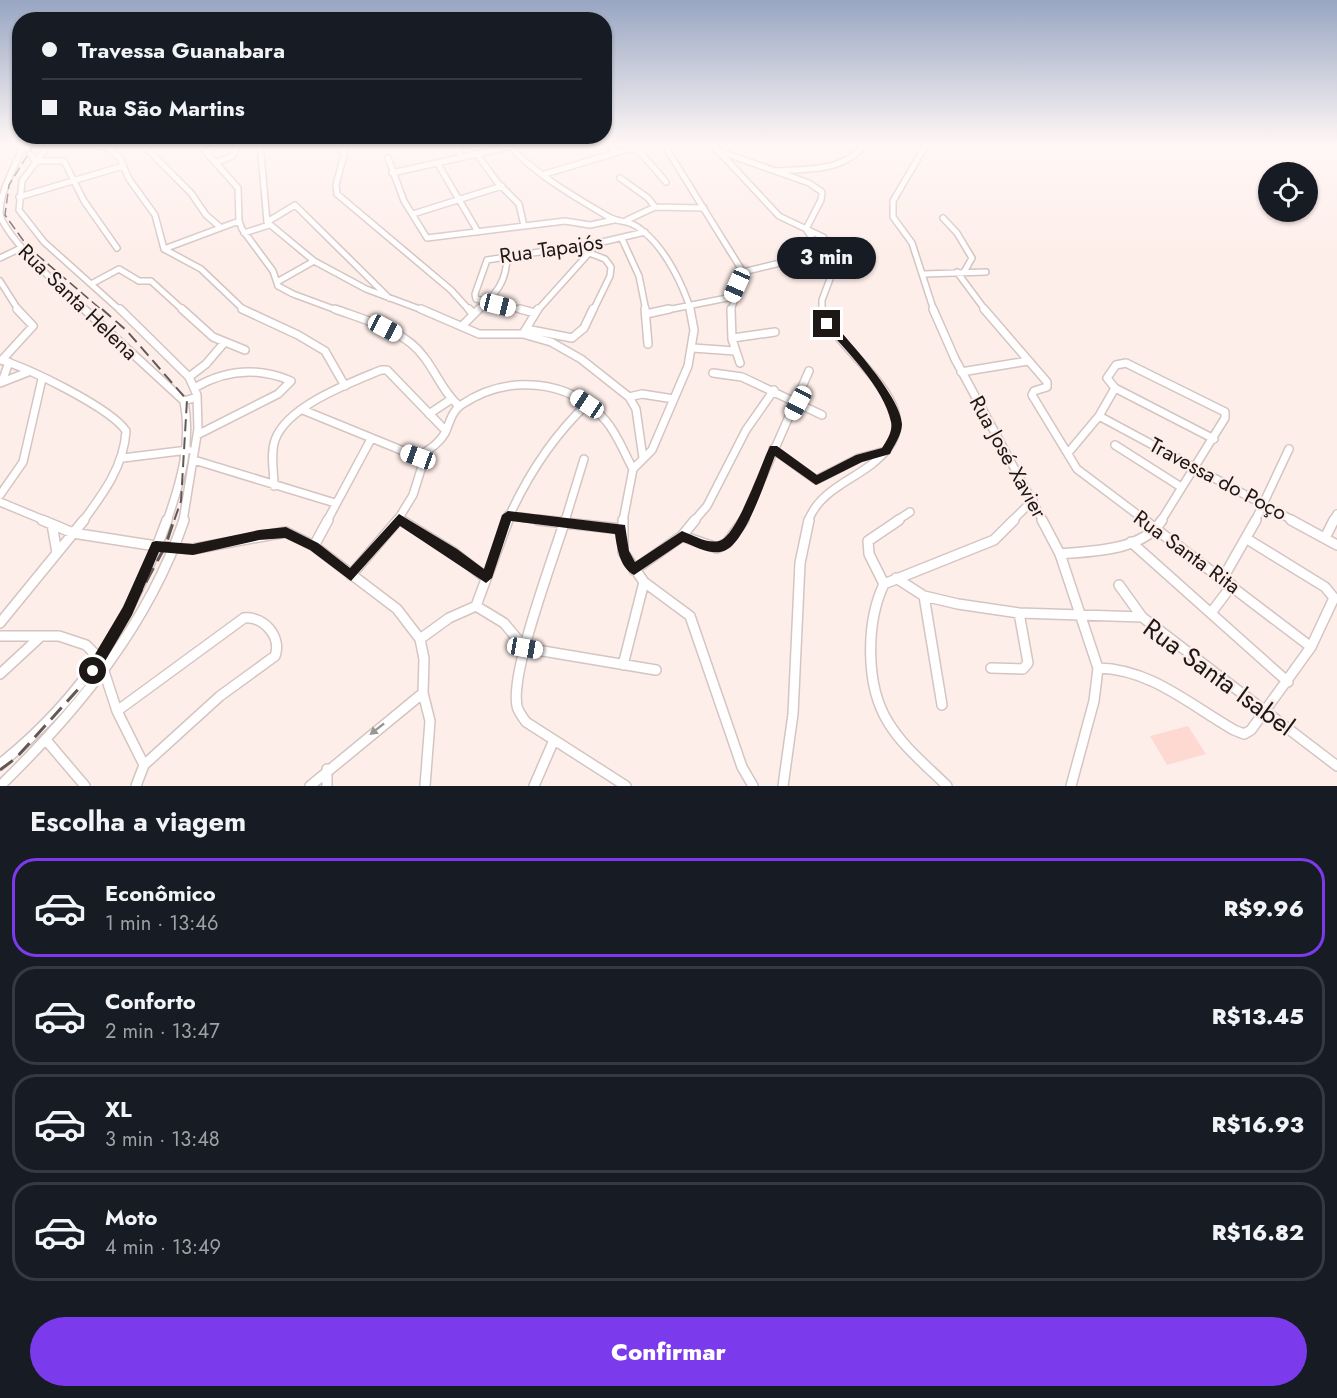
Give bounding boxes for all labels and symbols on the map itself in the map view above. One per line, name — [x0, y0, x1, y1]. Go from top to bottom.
street label: Rua Tapajós — [497, 227, 605, 271]
street label: Rua Santa Helena — [12, 237, 144, 367]
callout: 3 min — [778, 237, 876, 279]
car — [721, 265, 753, 305]
car — [478, 292, 518, 318]
route end — [813, 310, 840, 337]
car — [365, 312, 405, 344]
car — [782, 383, 814, 423]
car — [567, 386, 607, 422]
street label: Rua José Xavier — [962, 390, 1054, 524]
street label: Travessa do Poço — [1144, 430, 1292, 528]
car — [398, 442, 438, 472]
street label: Rua Santa Rita — [1127, 503, 1247, 601]
street label: Rua Santa Isabel — [1135, 609, 1303, 745]
car — [506, 636, 544, 660]
route start — [79, 657, 106, 684]
one-way arrow — [370, 723, 385, 735]

